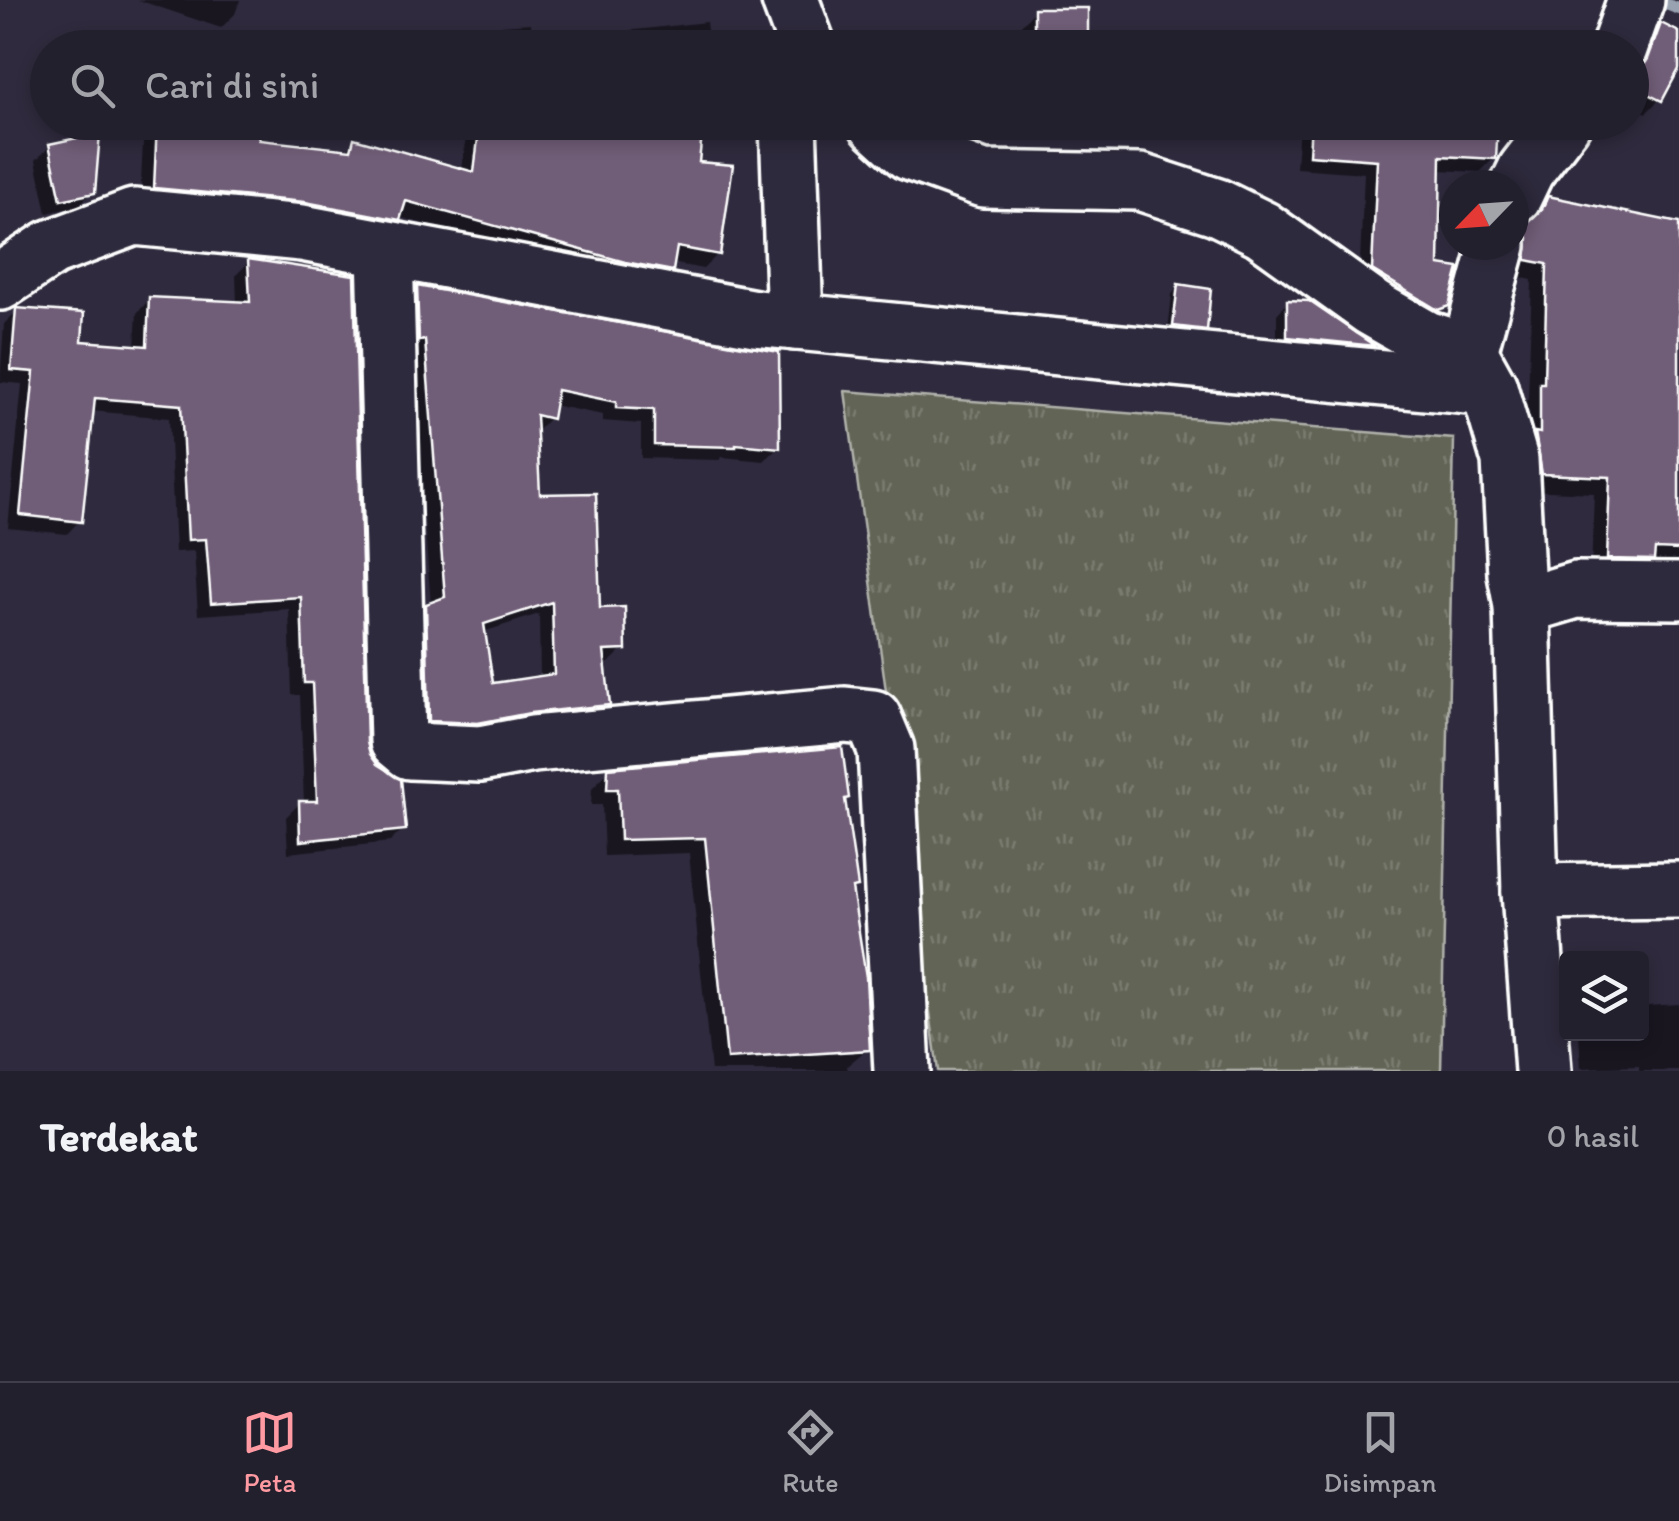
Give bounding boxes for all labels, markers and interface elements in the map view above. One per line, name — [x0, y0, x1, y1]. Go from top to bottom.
search box — [30, 30, 1649, 140]
icon: search — [65, 58, 120, 113]
text: Cari di sini — [145, 62, 319, 108]
north arrow — [1439, 170, 1529, 260]
map controls — [1559, 951, 1649, 1041]
button: layers — [1559, 951, 1649, 1041]
text: Terdekat — [40, 1111, 198, 1162]
text: 0 hasil — [1547, 1117, 1639, 1155]
tab: Peta — [242, 1405, 297, 1499]
tab: Rute — [782, 1405, 839, 1499]
tab: Disimpan — [1324, 1405, 1437, 1499]

